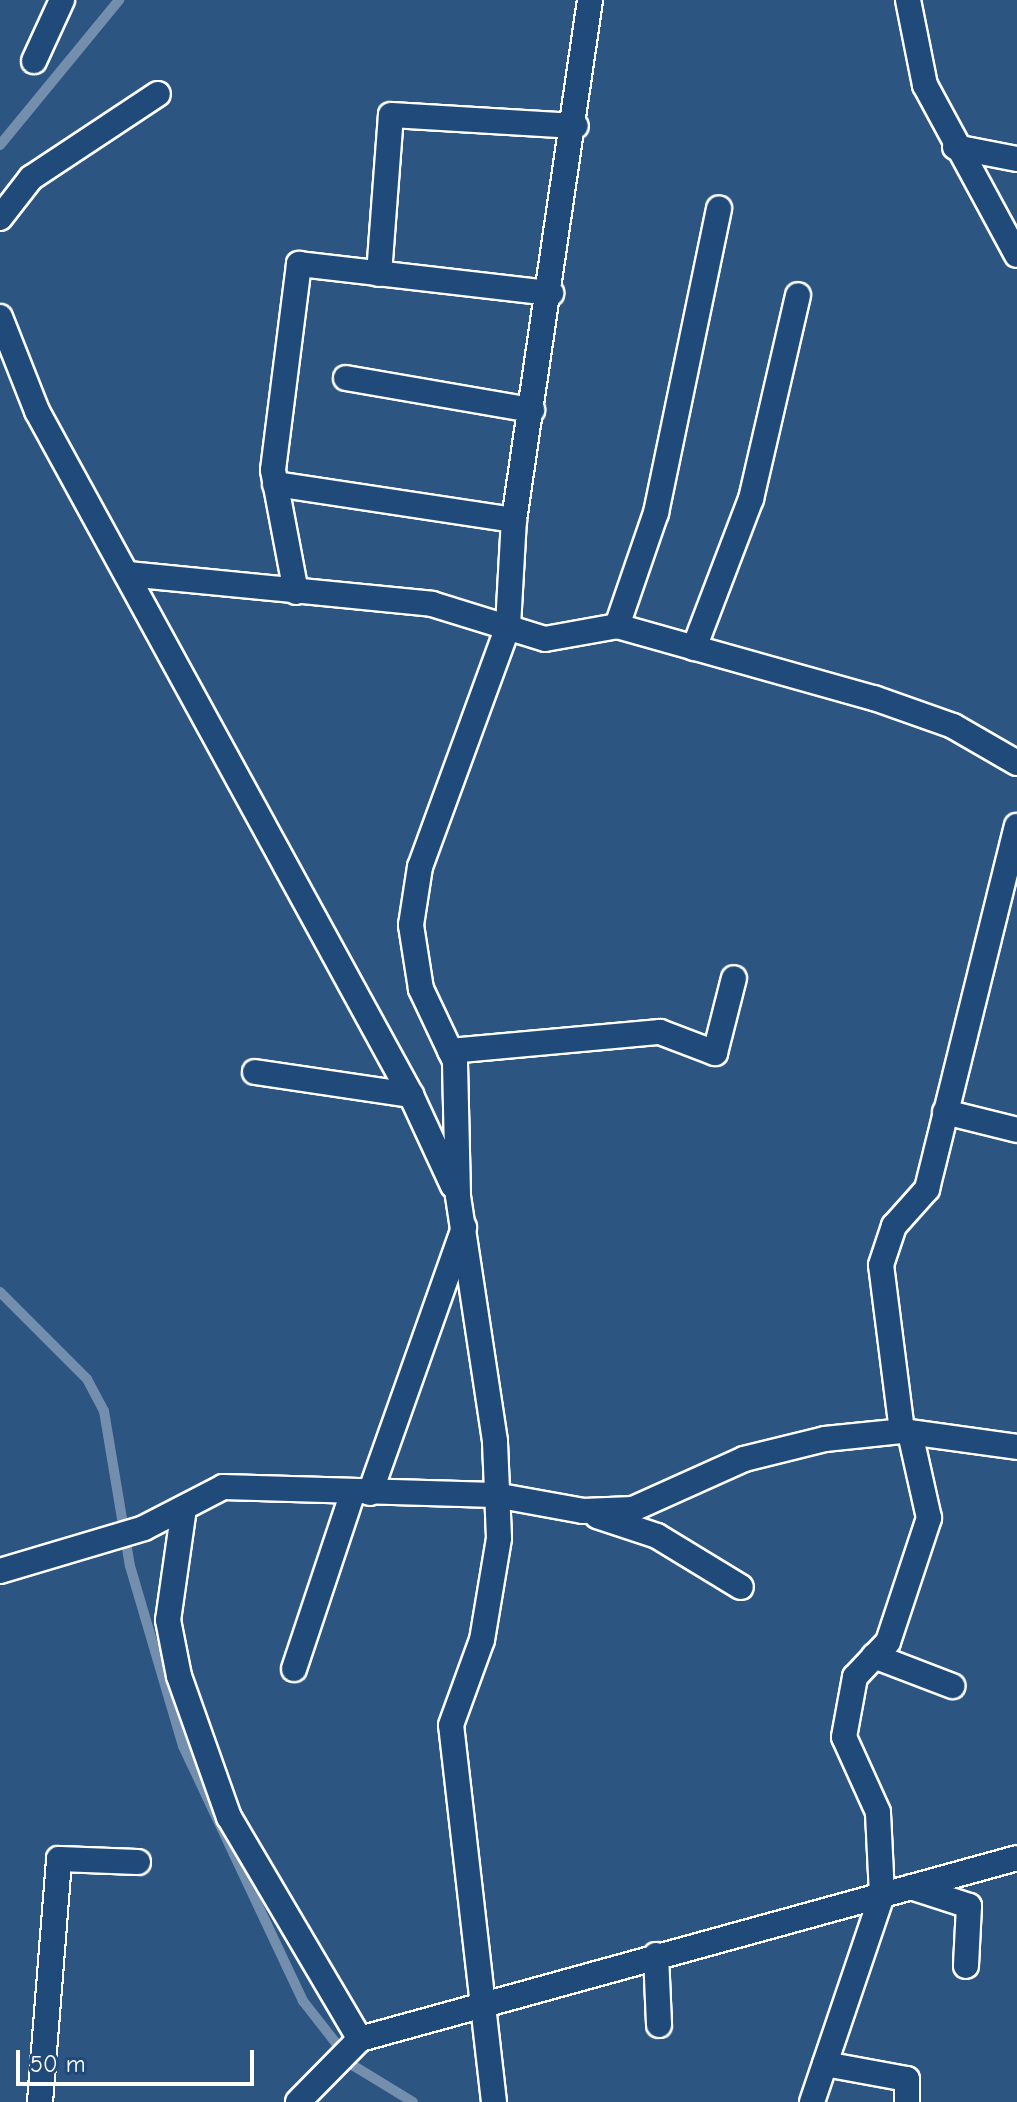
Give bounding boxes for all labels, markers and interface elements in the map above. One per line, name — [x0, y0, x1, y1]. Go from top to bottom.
scale bar — [20, 2034, 258, 2084]
text: 50 m — [30, 2050, 86, 2078]

